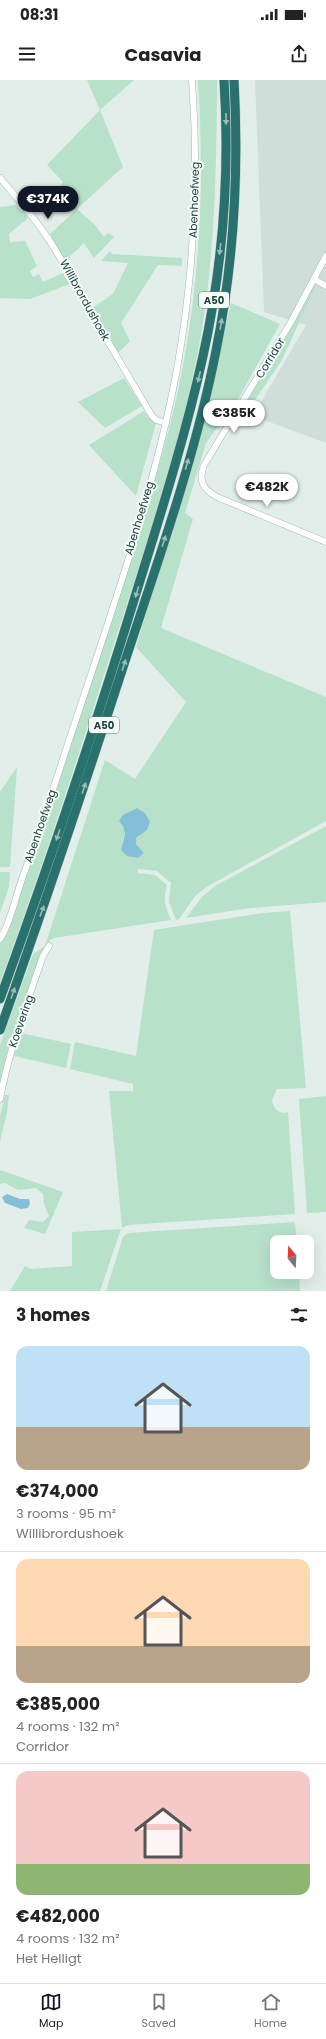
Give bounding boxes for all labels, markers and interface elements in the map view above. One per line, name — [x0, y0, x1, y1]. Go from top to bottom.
text: 08:31 — [20, 4, 58, 25]
text: Casavia — [124, 42, 202, 67]
icon: menu — [16, 43, 38, 65]
icon: share — [288, 43, 310, 65]
one-way arrow — [222, 113, 229, 125]
street label: Abenhoefweg — [185, 161, 203, 239]
pin: €374K — [20, 186, 76, 220]
text: €374K — [26, 189, 70, 208]
one-way arrow — [217, 243, 223, 255]
street label: Willibrordushoek — [56, 256, 114, 344]
road number: A50 — [199, 292, 229, 308]
one-way arrow — [218, 318, 224, 330]
street label: Corridor — [252, 335, 288, 381]
one-way arrow — [195, 371, 201, 383]
pin: €385K — [206, 400, 262, 434]
text: €385K — [212, 403, 256, 422]
one-way arrow — [184, 457, 190, 469]
pin: €482K — [239, 474, 295, 508]
text: €482K — [245, 477, 289, 496]
street label: Abenhoefweg — [120, 479, 158, 557]
one-way arrow — [161, 535, 167, 547]
one-way arrow — [134, 586, 140, 598]
one-way arrow — [121, 659, 127, 671]
road number: A50 — [89, 717, 119, 733]
one-way arrow — [81, 782, 87, 794]
street label: Abenhoefweg — [20, 787, 60, 865]
one-way arrow — [54, 829, 60, 841]
one-way arrow — [39, 905, 45, 917]
one-way arrow — [10, 987, 16, 999]
street label: Koevering — [5, 993, 37, 1049]
north arrow — [270, 1235, 314, 1279]
map controls — [270, 1235, 314, 1279]
text: 3 homes — [16, 1303, 90, 1327]
icon: filters — [288, 1304, 310, 1326]
icon: home — [127, 1372, 199, 1444]
text: €374,000 — [16, 1479, 99, 1503]
text: 3 rooms · 95 m² — [16, 1504, 116, 1523]
text: Willibrordushoek — [16, 1524, 124, 1543]
icon: home — [127, 1585, 199, 1657]
text: €385,000 — [16, 1692, 100, 1716]
text: 4 rooms · 132 m² — [16, 1717, 119, 1736]
text: Corridor — [16, 1737, 69, 1756]
icon: home — [127, 1797, 199, 1869]
text: €482,000 — [16, 1904, 100, 1928]
text: 4 rooms · 132 m² — [16, 1929, 119, 1948]
text: Het Helligt — [16, 1949, 81, 1968]
tab: Map — [39, 1991, 63, 2032]
tab: Saved — [142, 1991, 176, 2032]
tab: Home — [254, 1991, 287, 2032]

